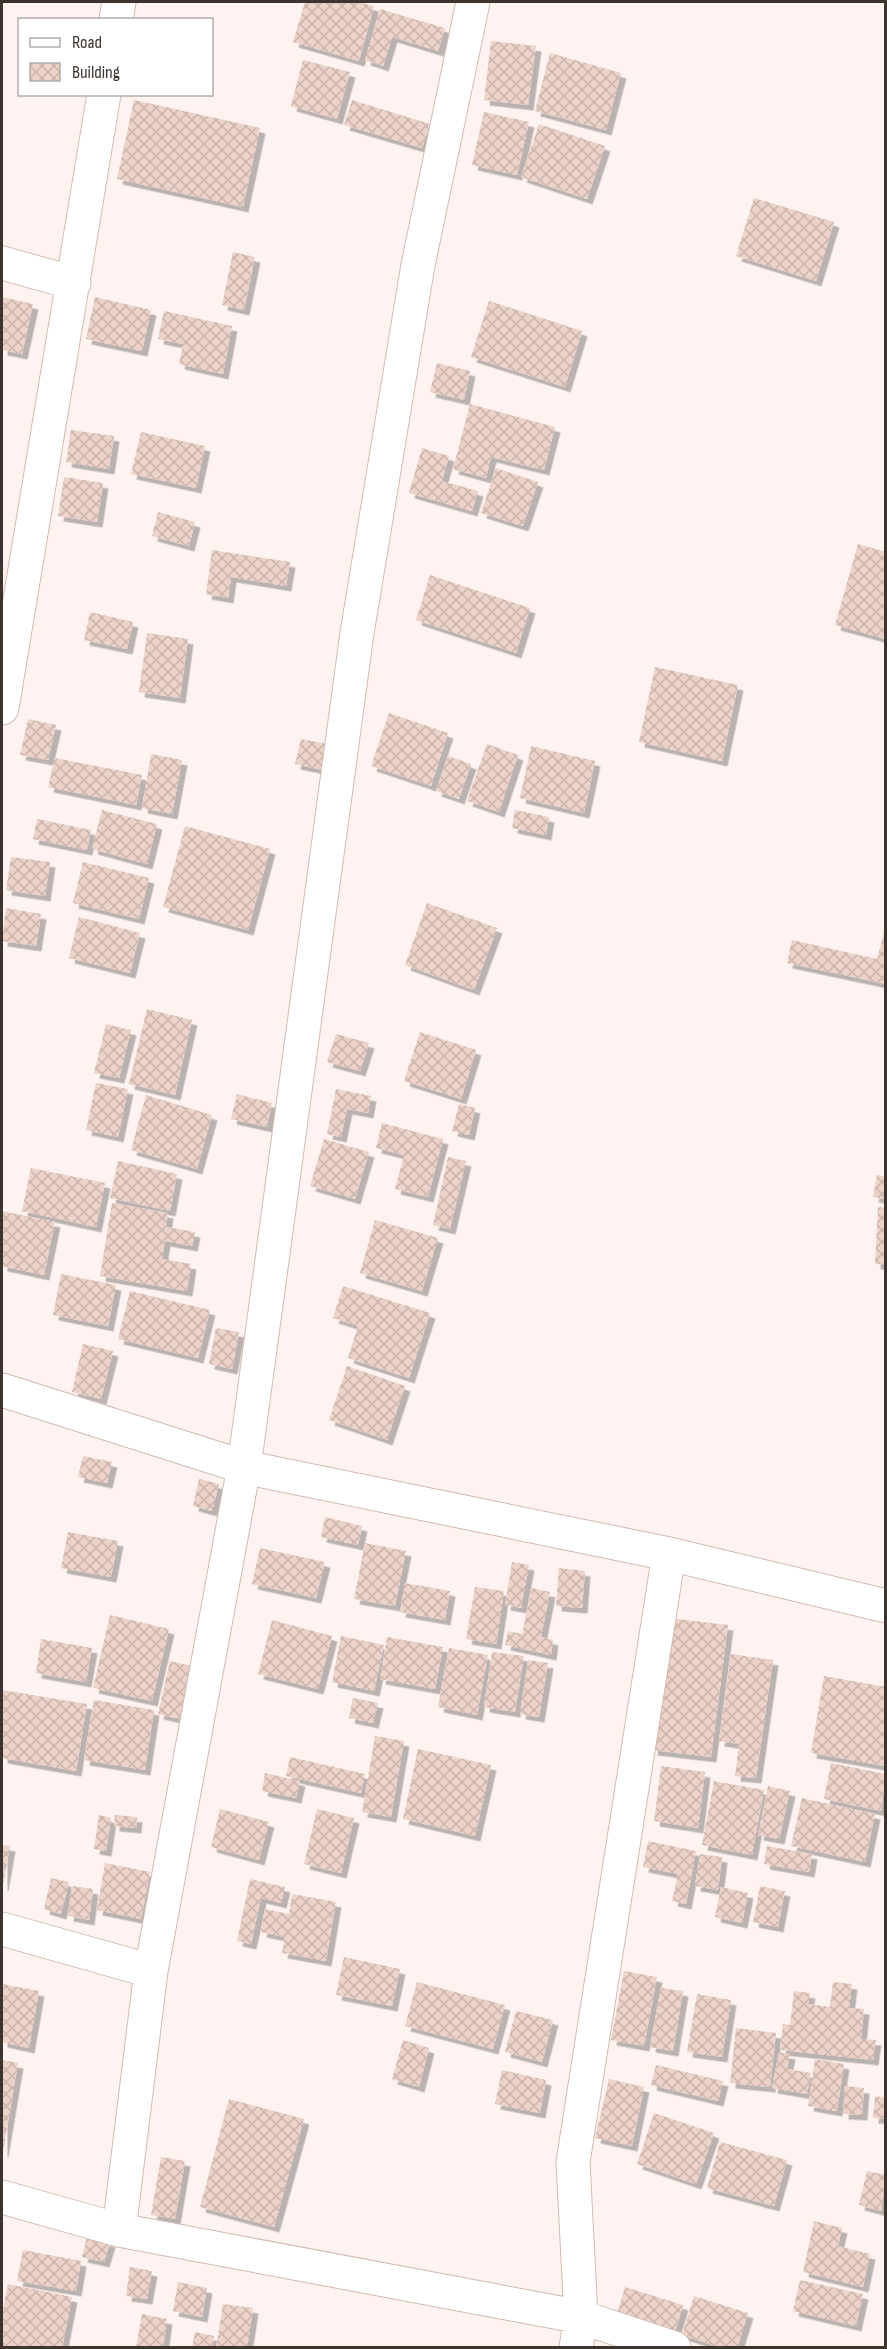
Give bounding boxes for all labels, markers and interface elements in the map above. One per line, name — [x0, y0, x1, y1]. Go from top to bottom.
legend — [18, 18, 213, 96]
text: Road — [72, 32, 102, 53]
text: Building — [72, 62, 120, 83]

